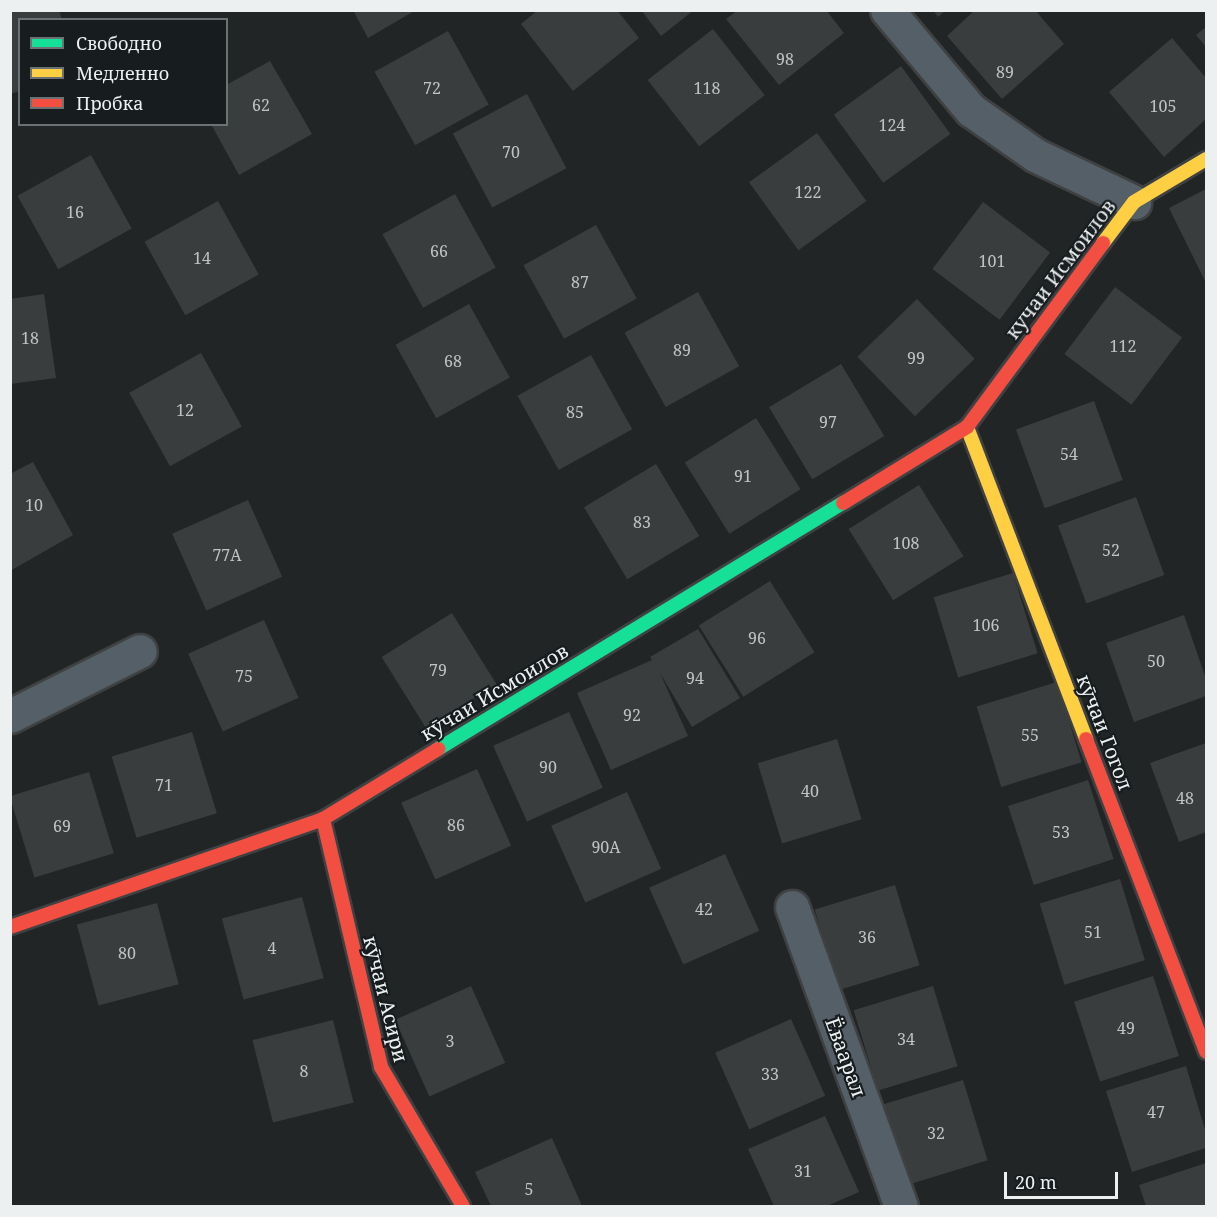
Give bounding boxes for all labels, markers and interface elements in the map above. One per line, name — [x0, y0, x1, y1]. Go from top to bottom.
legend — [18, 18, 228, 126]
text: Свободно — [76, 31, 162, 55]
house number: 98 — [776, 49, 794, 69]
text: Медленно — [76, 61, 169, 85]
house number: 89 — [996, 62, 1014, 82]
house number: 72 — [423, 78, 441, 98]
house number: 118 — [694, 78, 720, 98]
text: Пробка — [76, 91, 143, 115]
house number: 62 — [252, 95, 270, 115]
house number: 105 — [1150, 96, 1176, 116]
house number: 124 — [879, 115, 905, 135]
house number: 70 — [502, 142, 520, 162]
house number: 122 — [795, 182, 821, 202]
street label: кучаи Исмоилов — [1000, 195, 1120, 343]
house number: 16 — [66, 202, 84, 222]
house number: 66 — [430, 241, 448, 261]
house number: 14 — [193, 248, 211, 268]
house number: 101 — [979, 251, 1005, 271]
house number: 87 — [571, 272, 589, 292]
house number: 18 — [21, 328, 39, 348]
house number: 112 — [1110, 336, 1136, 356]
house number: 89 — [673, 340, 691, 360]
house number: 99 — [907, 348, 925, 368]
house number: 68 — [444, 351, 462, 371]
house number: 12 — [176, 400, 194, 420]
house number: 85 — [566, 402, 584, 422]
house number: 97 — [819, 412, 837, 432]
house number: 54 — [1060, 444, 1078, 464]
house number: 91 — [734, 466, 752, 486]
house number: 10 — [25, 495, 43, 515]
house number: 83 — [633, 512, 651, 532]
house number: 108 — [893, 533, 919, 553]
house number: 52 — [1102, 540, 1120, 560]
house number: 77А — [212, 545, 242, 565]
house number: 106 — [973, 615, 999, 635]
house number: 96 — [748, 628, 766, 648]
street label: кӯчаи Исмоилов — [416, 638, 572, 746]
house number: 50 — [1147, 651, 1165, 671]
house number: 79 — [429, 660, 447, 680]
house number: 75 — [235, 666, 253, 686]
house number: 94 — [686, 668, 704, 688]
street label: кӯчаи Гогол — [1072, 671, 1138, 793]
house number: 92 — [623, 705, 641, 725]
house number: 55 — [1021, 725, 1039, 745]
house number: 90 — [539, 757, 557, 777]
house number: 71 — [155, 775, 173, 795]
house number: 40 — [801, 781, 819, 801]
house number: 48 — [1176, 788, 1194, 808]
house number: 86 — [447, 815, 465, 835]
house number: 69 — [53, 816, 71, 836]
house number: 53 — [1052, 822, 1070, 842]
house number: 90А — [591, 837, 621, 857]
house number: 42 — [695, 899, 713, 919]
house number: 51 — [1084, 922, 1102, 942]
house number: 36 — [858, 927, 876, 947]
street label: кӯчаи Асири — [359, 933, 413, 1065]
house number: 4 — [268, 938, 276, 958]
house number: 80 — [118, 943, 136, 963]
street label: Ёваарал — [821, 1014, 871, 1100]
house number: 49 — [1117, 1018, 1135, 1038]
house number: 34 — [897, 1029, 915, 1049]
house number: 3 — [446, 1031, 454, 1051]
house number: 8 — [300, 1061, 308, 1081]
house number: 33 — [761, 1064, 779, 1084]
house number: 47 — [1147, 1102, 1165, 1122]
house number: 32 — [927, 1123, 945, 1143]
scale bar — [1007, 1160, 1121, 1198]
house number: 31 — [794, 1161, 812, 1181]
text: 20 m — [1015, 1170, 1057, 1194]
house number: 5 — [525, 1179, 533, 1199]

